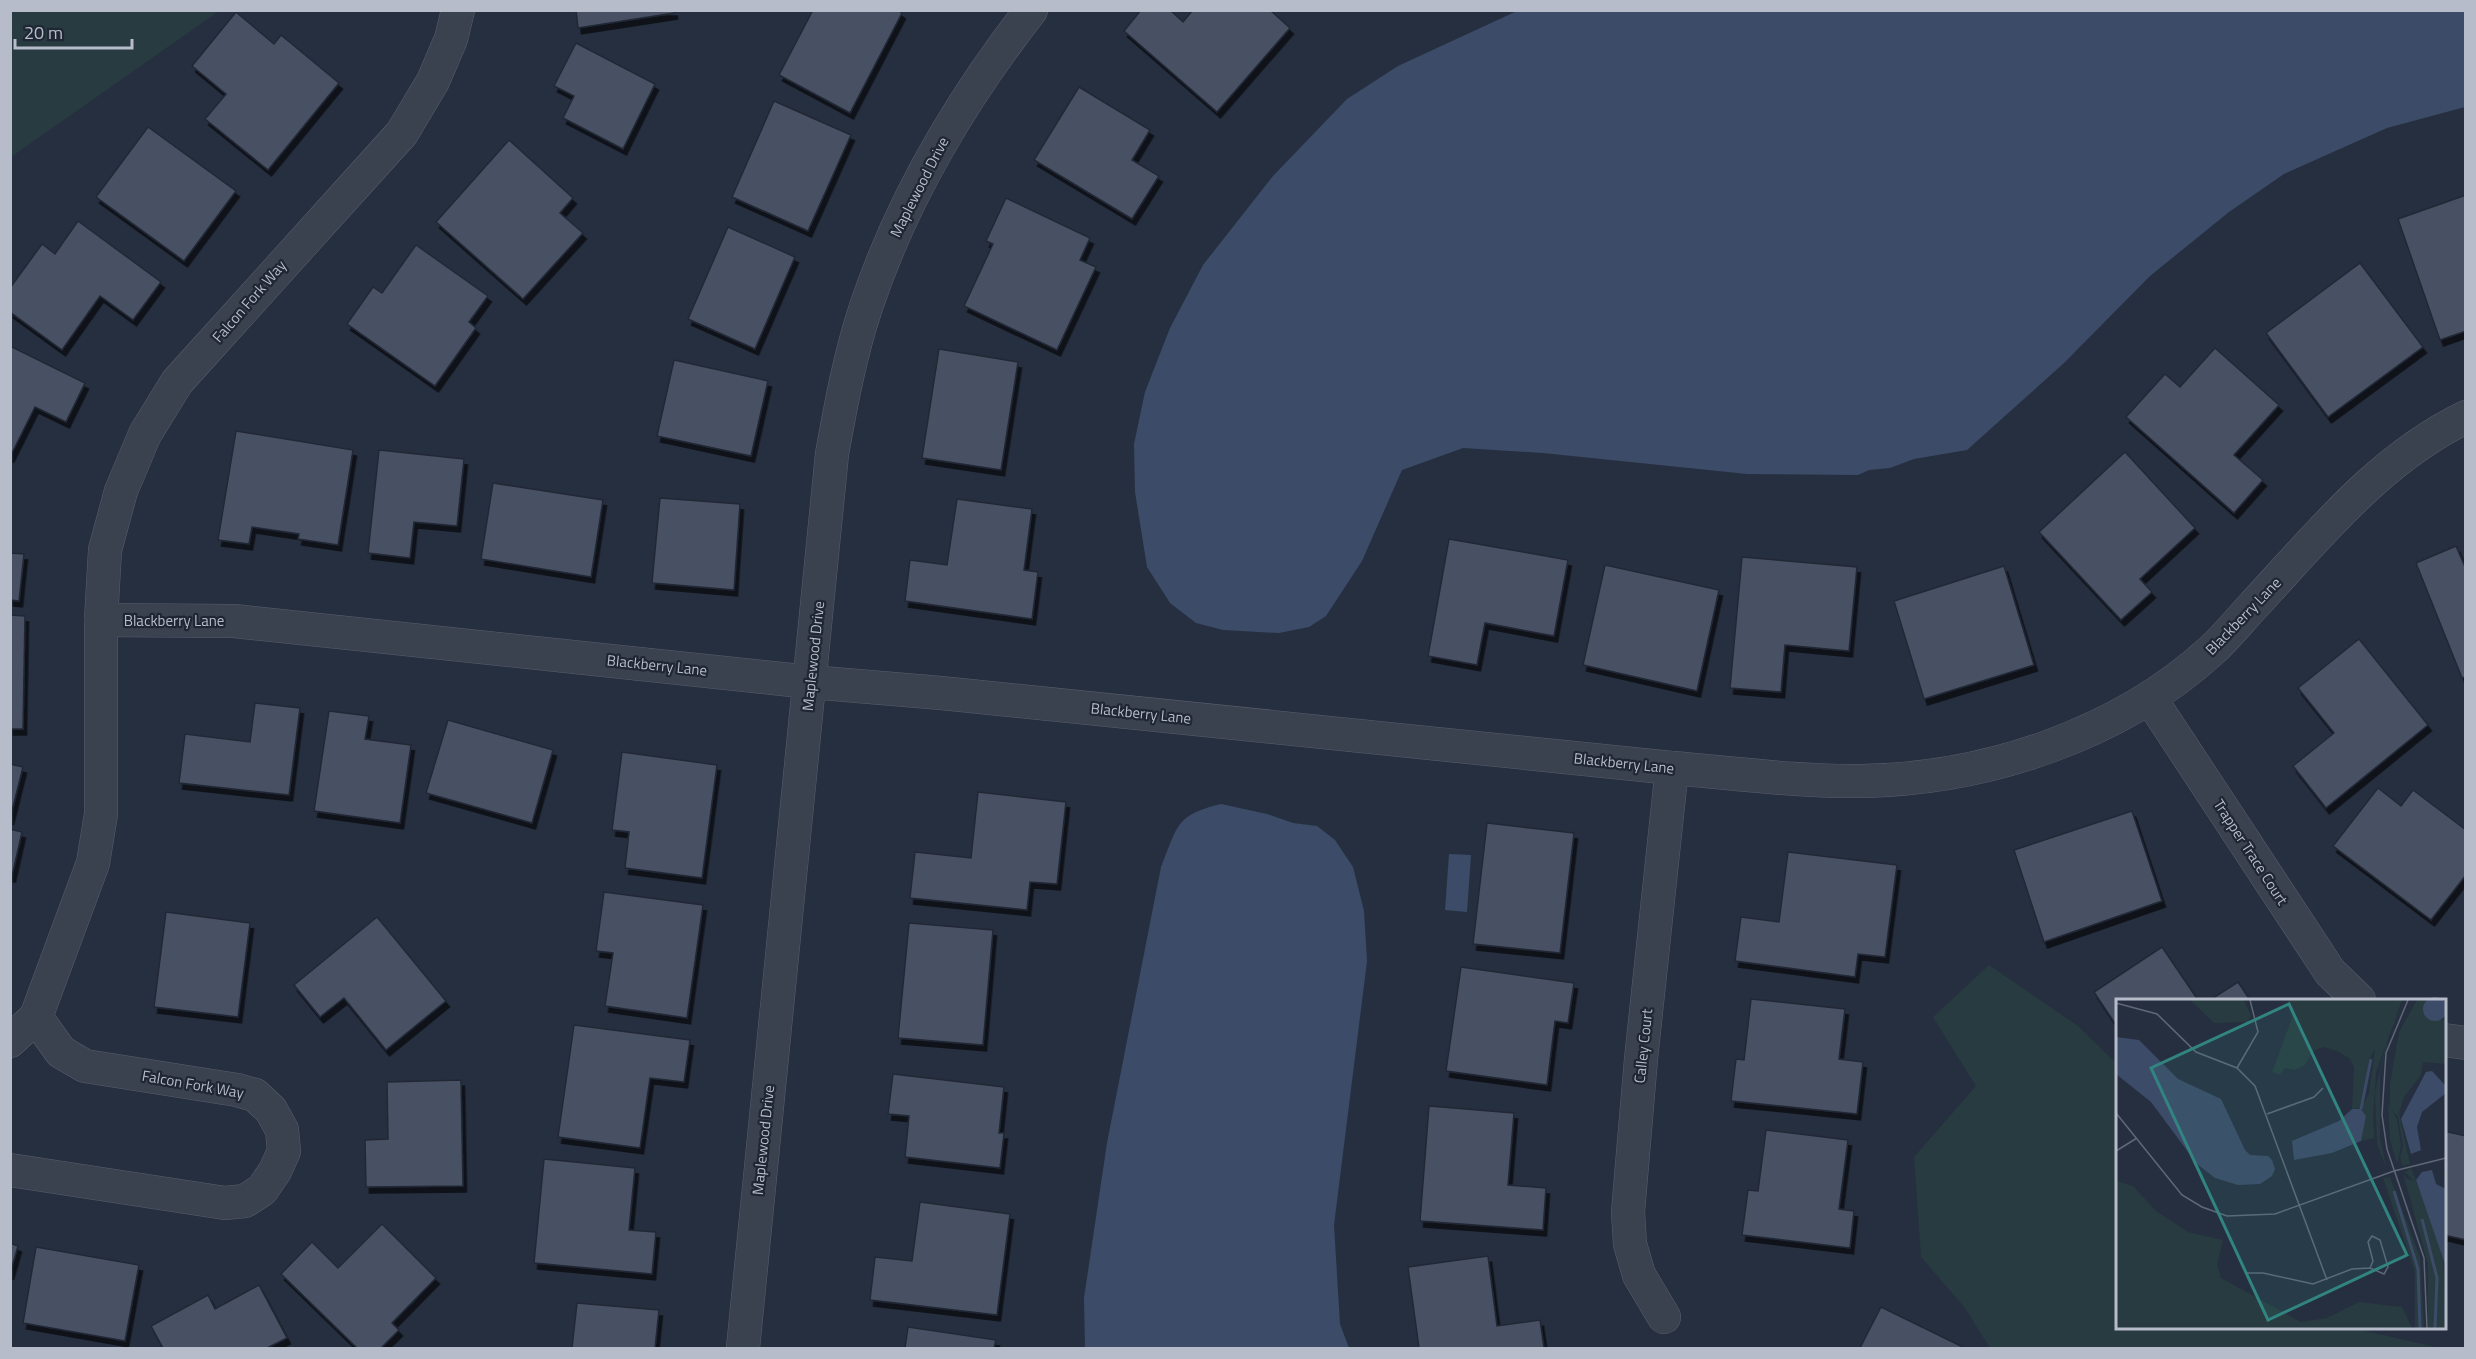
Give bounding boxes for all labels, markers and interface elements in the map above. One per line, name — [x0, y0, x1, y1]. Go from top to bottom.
scale bar — [15, 12, 132, 50]
text: 20 m — [24, 19, 63, 46]
street label: Maplewood Drive — [884, 133, 954, 241]
street label: Falcon Fork Way — [207, 255, 291, 347]
street label: Blackberry Lane — [2200, 572, 2286, 660]
street label: Maplewood Drive — [796, 600, 830, 712]
street label: Blackberry Lane — [124, 609, 224, 632]
street label: Blackberry Lane — [606, 648, 708, 682]
street label: Blackberry Lane — [1090, 696, 1192, 730]
street label: Blackberry Lane — [1573, 746, 1675, 780]
street label: Trapper Trace Court — [2208, 795, 2294, 910]
inset map — [2116, 999, 2446, 1329]
street label: Calley Court — [1628, 1007, 1658, 1084]
street label: Falcon Fork Way — [140, 1064, 246, 1104]
street label: Maplewood Drive — [746, 1084, 780, 1196]

